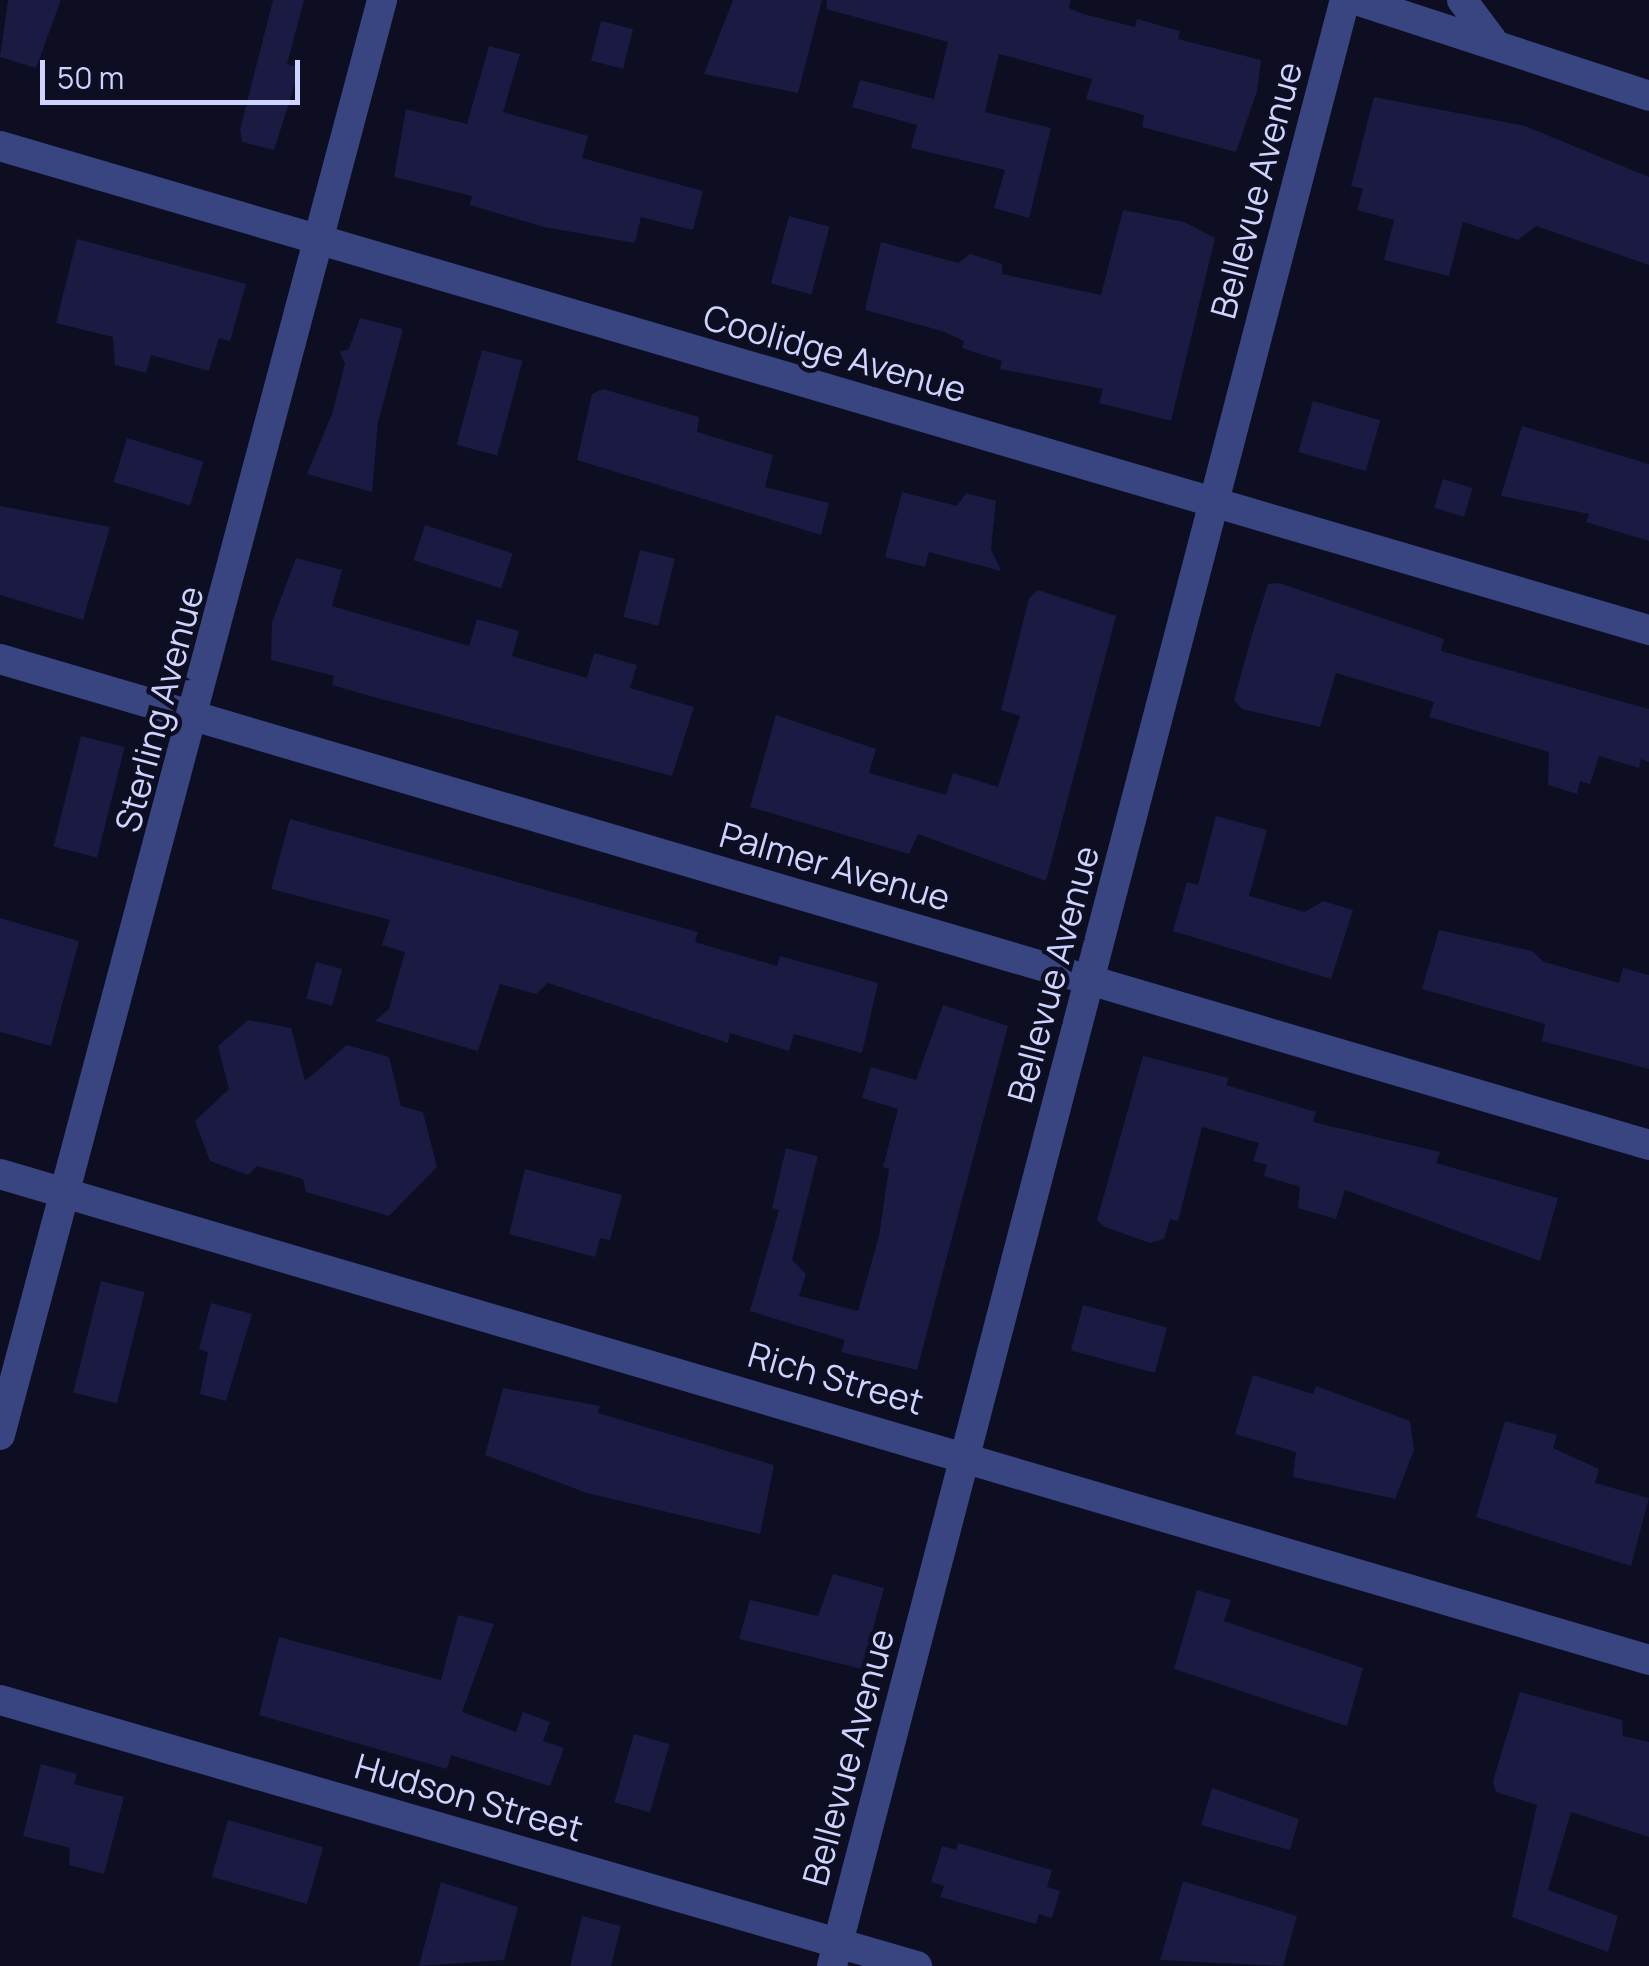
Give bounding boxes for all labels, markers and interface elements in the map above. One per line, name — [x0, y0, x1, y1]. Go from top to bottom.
scale bar — [45, 40, 305, 102]
text: 50 m — [57, 57, 124, 98]
street label: Bellevue Avenue — [1202, 57, 1310, 323]
street label: Coolidge Avenue — [699, 295, 971, 411]
street label: Sterling Avenue — [106, 582, 212, 836]
street label: Palmer Avenue — [715, 813, 955, 919]
street label: Bellevue Avenue — [999, 841, 1107, 1107]
street label: Rich Street — [744, 1333, 928, 1423]
street label: Bellevue Avenue — [794, 1624, 902, 1890]
street label: Hudson Street — [350, 1744, 588, 1850]

